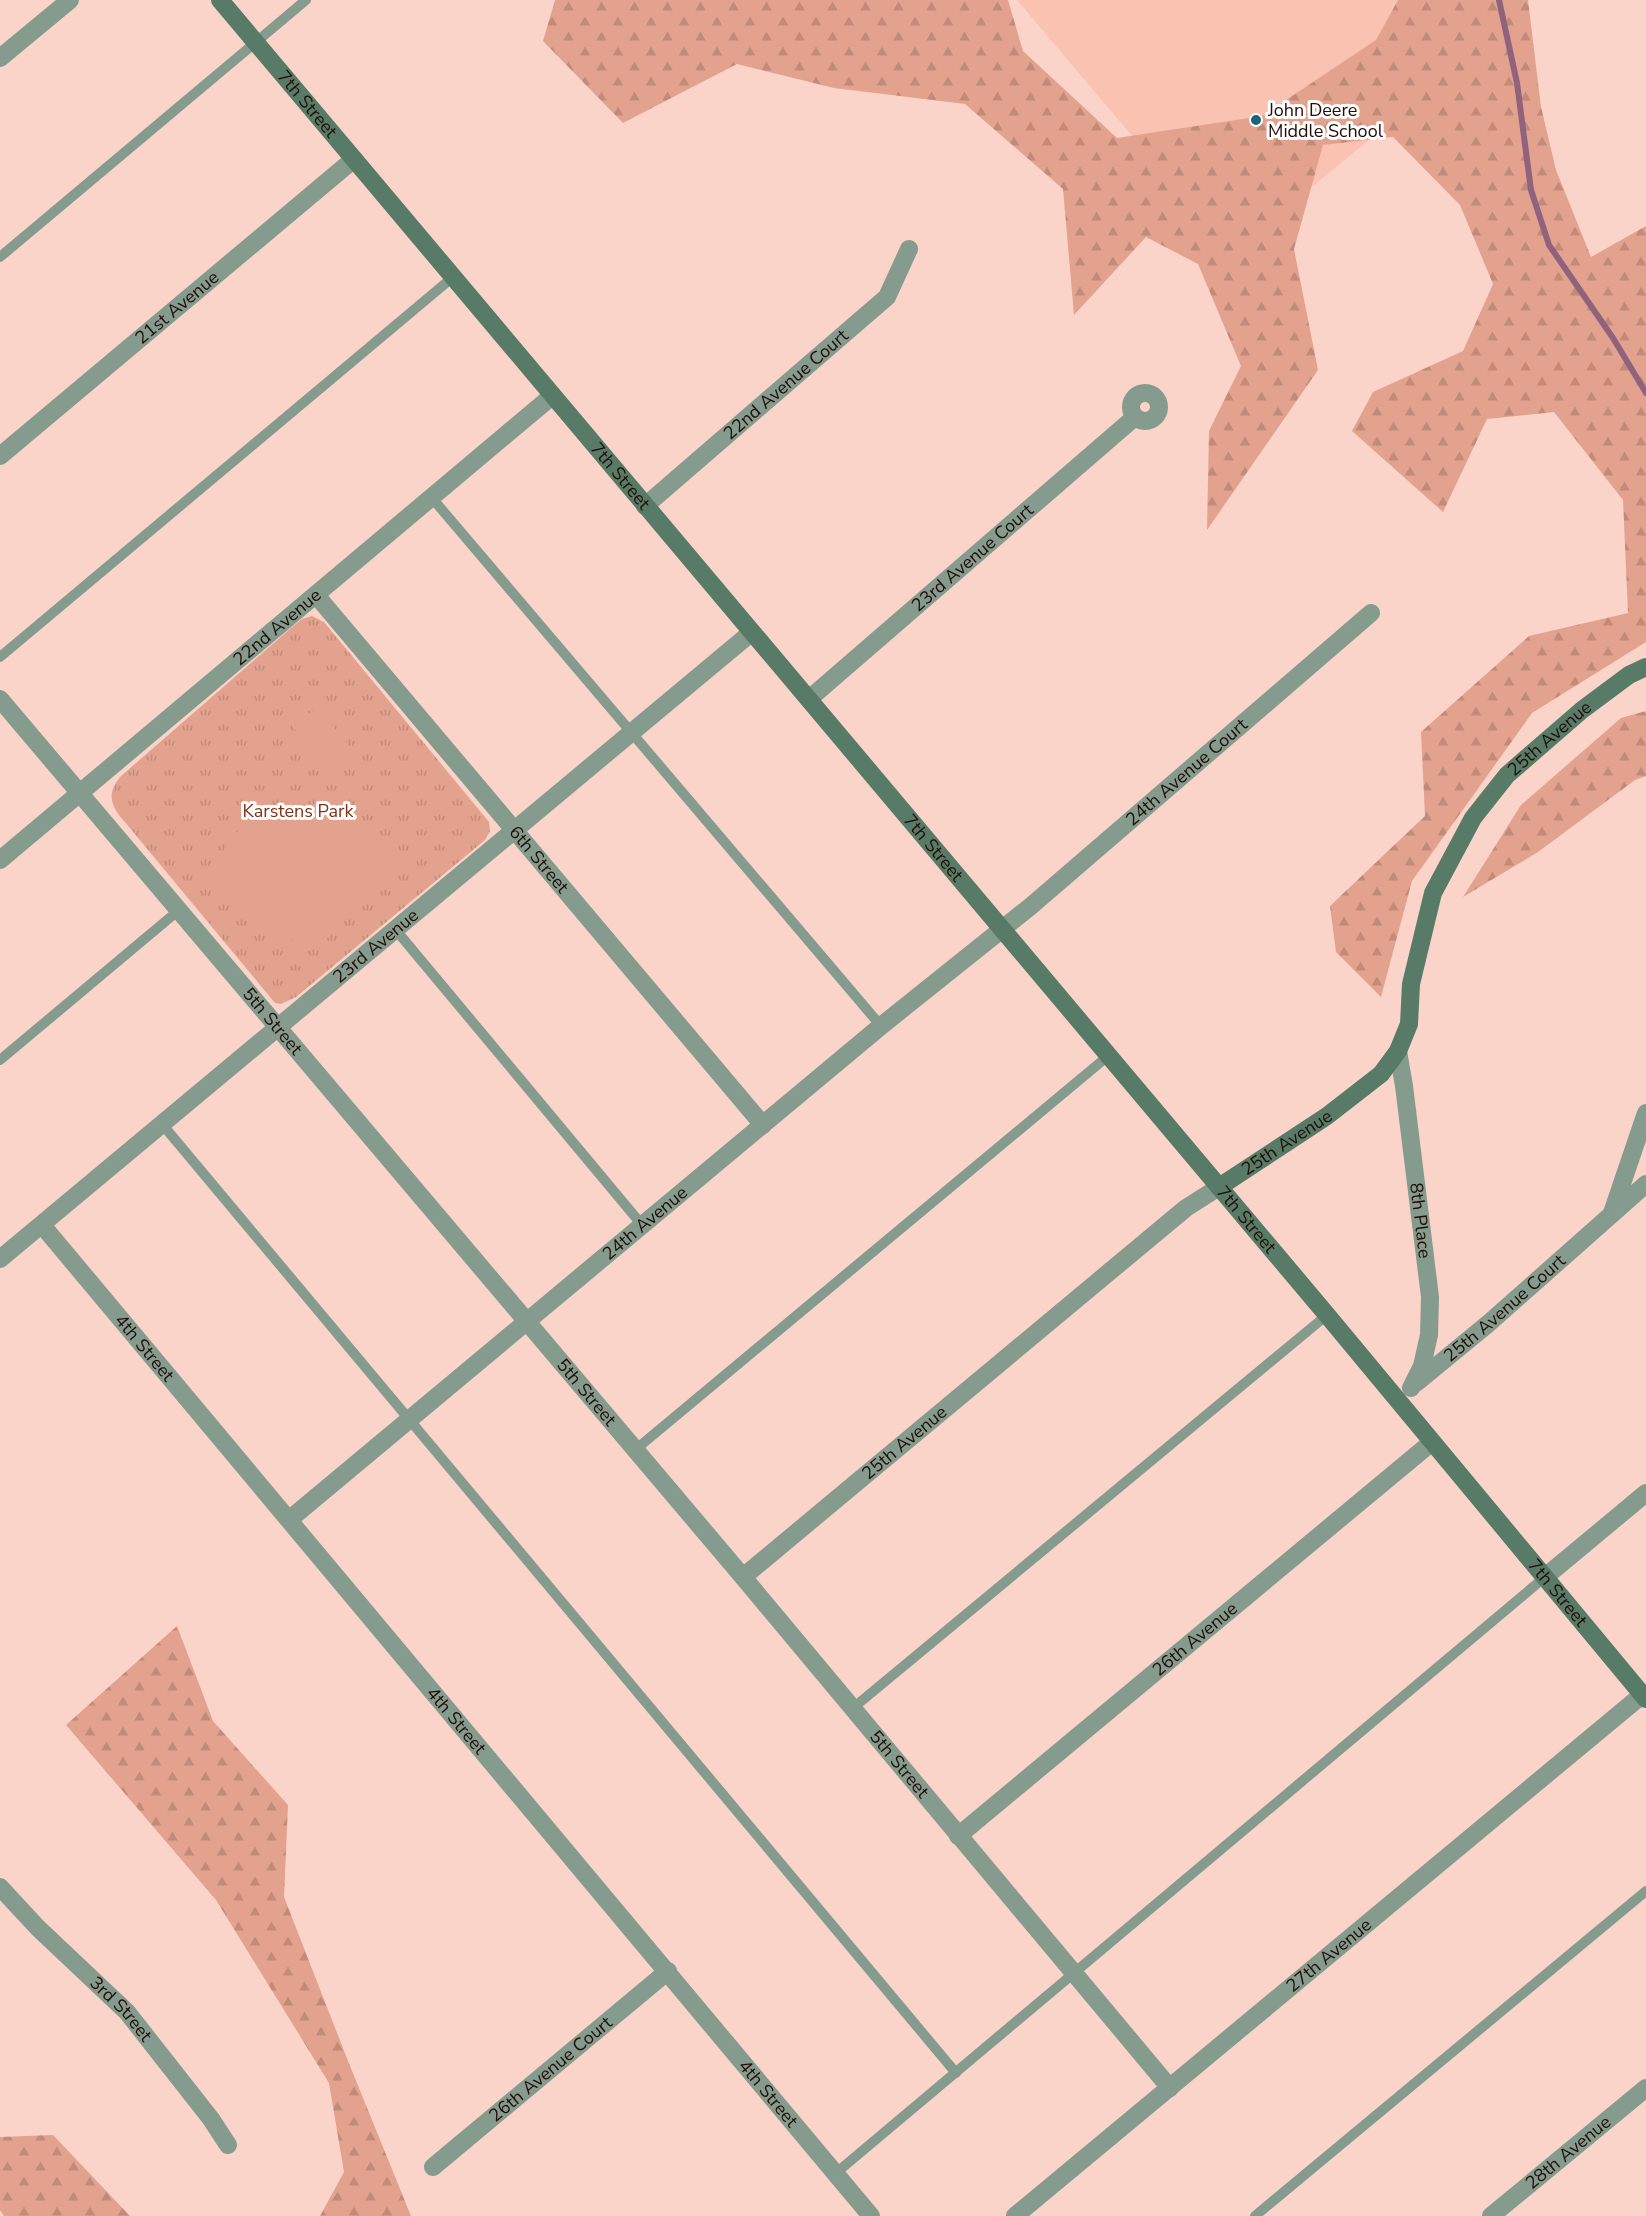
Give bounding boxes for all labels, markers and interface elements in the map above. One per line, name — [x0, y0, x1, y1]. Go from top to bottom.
street label: 7th Street — [272, 65, 343, 143]
place label: John Deere Middle School — [1267, 98, 1384, 143]
marker: John Deere Middle School — [1249, 113, 1263, 127]
street label: 21st Avenue — [130, 265, 224, 350]
street label: 22nd Avenue Court — [718, 323, 854, 445]
street label: 7th Street — [585, 437, 656, 515]
street label: 23rd Avenue Court — [906, 498, 1039, 617]
street label: 22nd Avenue — [228, 583, 326, 671]
street label: 25th Avenue — [1502, 695, 1596, 781]
street label: 24th Avenue Court — [1120, 712, 1253, 831]
park label: Karstens Park — [243, 799, 354, 823]
street label: 7th Street — [898, 809, 969, 887]
street label: 6th Street — [504, 821, 575, 899]
street label: 23rd Avenue — [328, 903, 423, 988]
street label: 5th Street — [237, 982, 308, 1060]
street label: 25th Avenue — [1237, 1104, 1337, 1181]
street label: 24th Avenue — [597, 1180, 692, 1266]
street label: 7th Street — [1211, 1181, 1282, 1259]
street label: 8th Place — [1404, 1181, 1437, 1260]
street label: 25th Avenue Court — [1439, 1248, 1571, 1367]
street label: 4th Street — [109, 1309, 180, 1387]
street label: 5th Street — [551, 1353, 622, 1431]
street label: 25th Avenue — [857, 1400, 952, 1485]
street label: 7th Street — [1523, 1554, 1593, 1632]
street label: 26th Avenue — [1147, 1597, 1243, 1682]
street label: 4th Street — [421, 1682, 492, 1760]
street label: 5th Street — [864, 1725, 935, 1803]
street label: 27th Avenue — [1281, 1913, 1377, 1998]
street label: 3rd Street — [85, 1971, 158, 2047]
street label: 26th Avenue Court — [484, 2010, 618, 2127]
street label: 4th Street — [733, 2054, 804, 2133]
street label: 28th Avenue — [1520, 2110, 1616, 2195]

